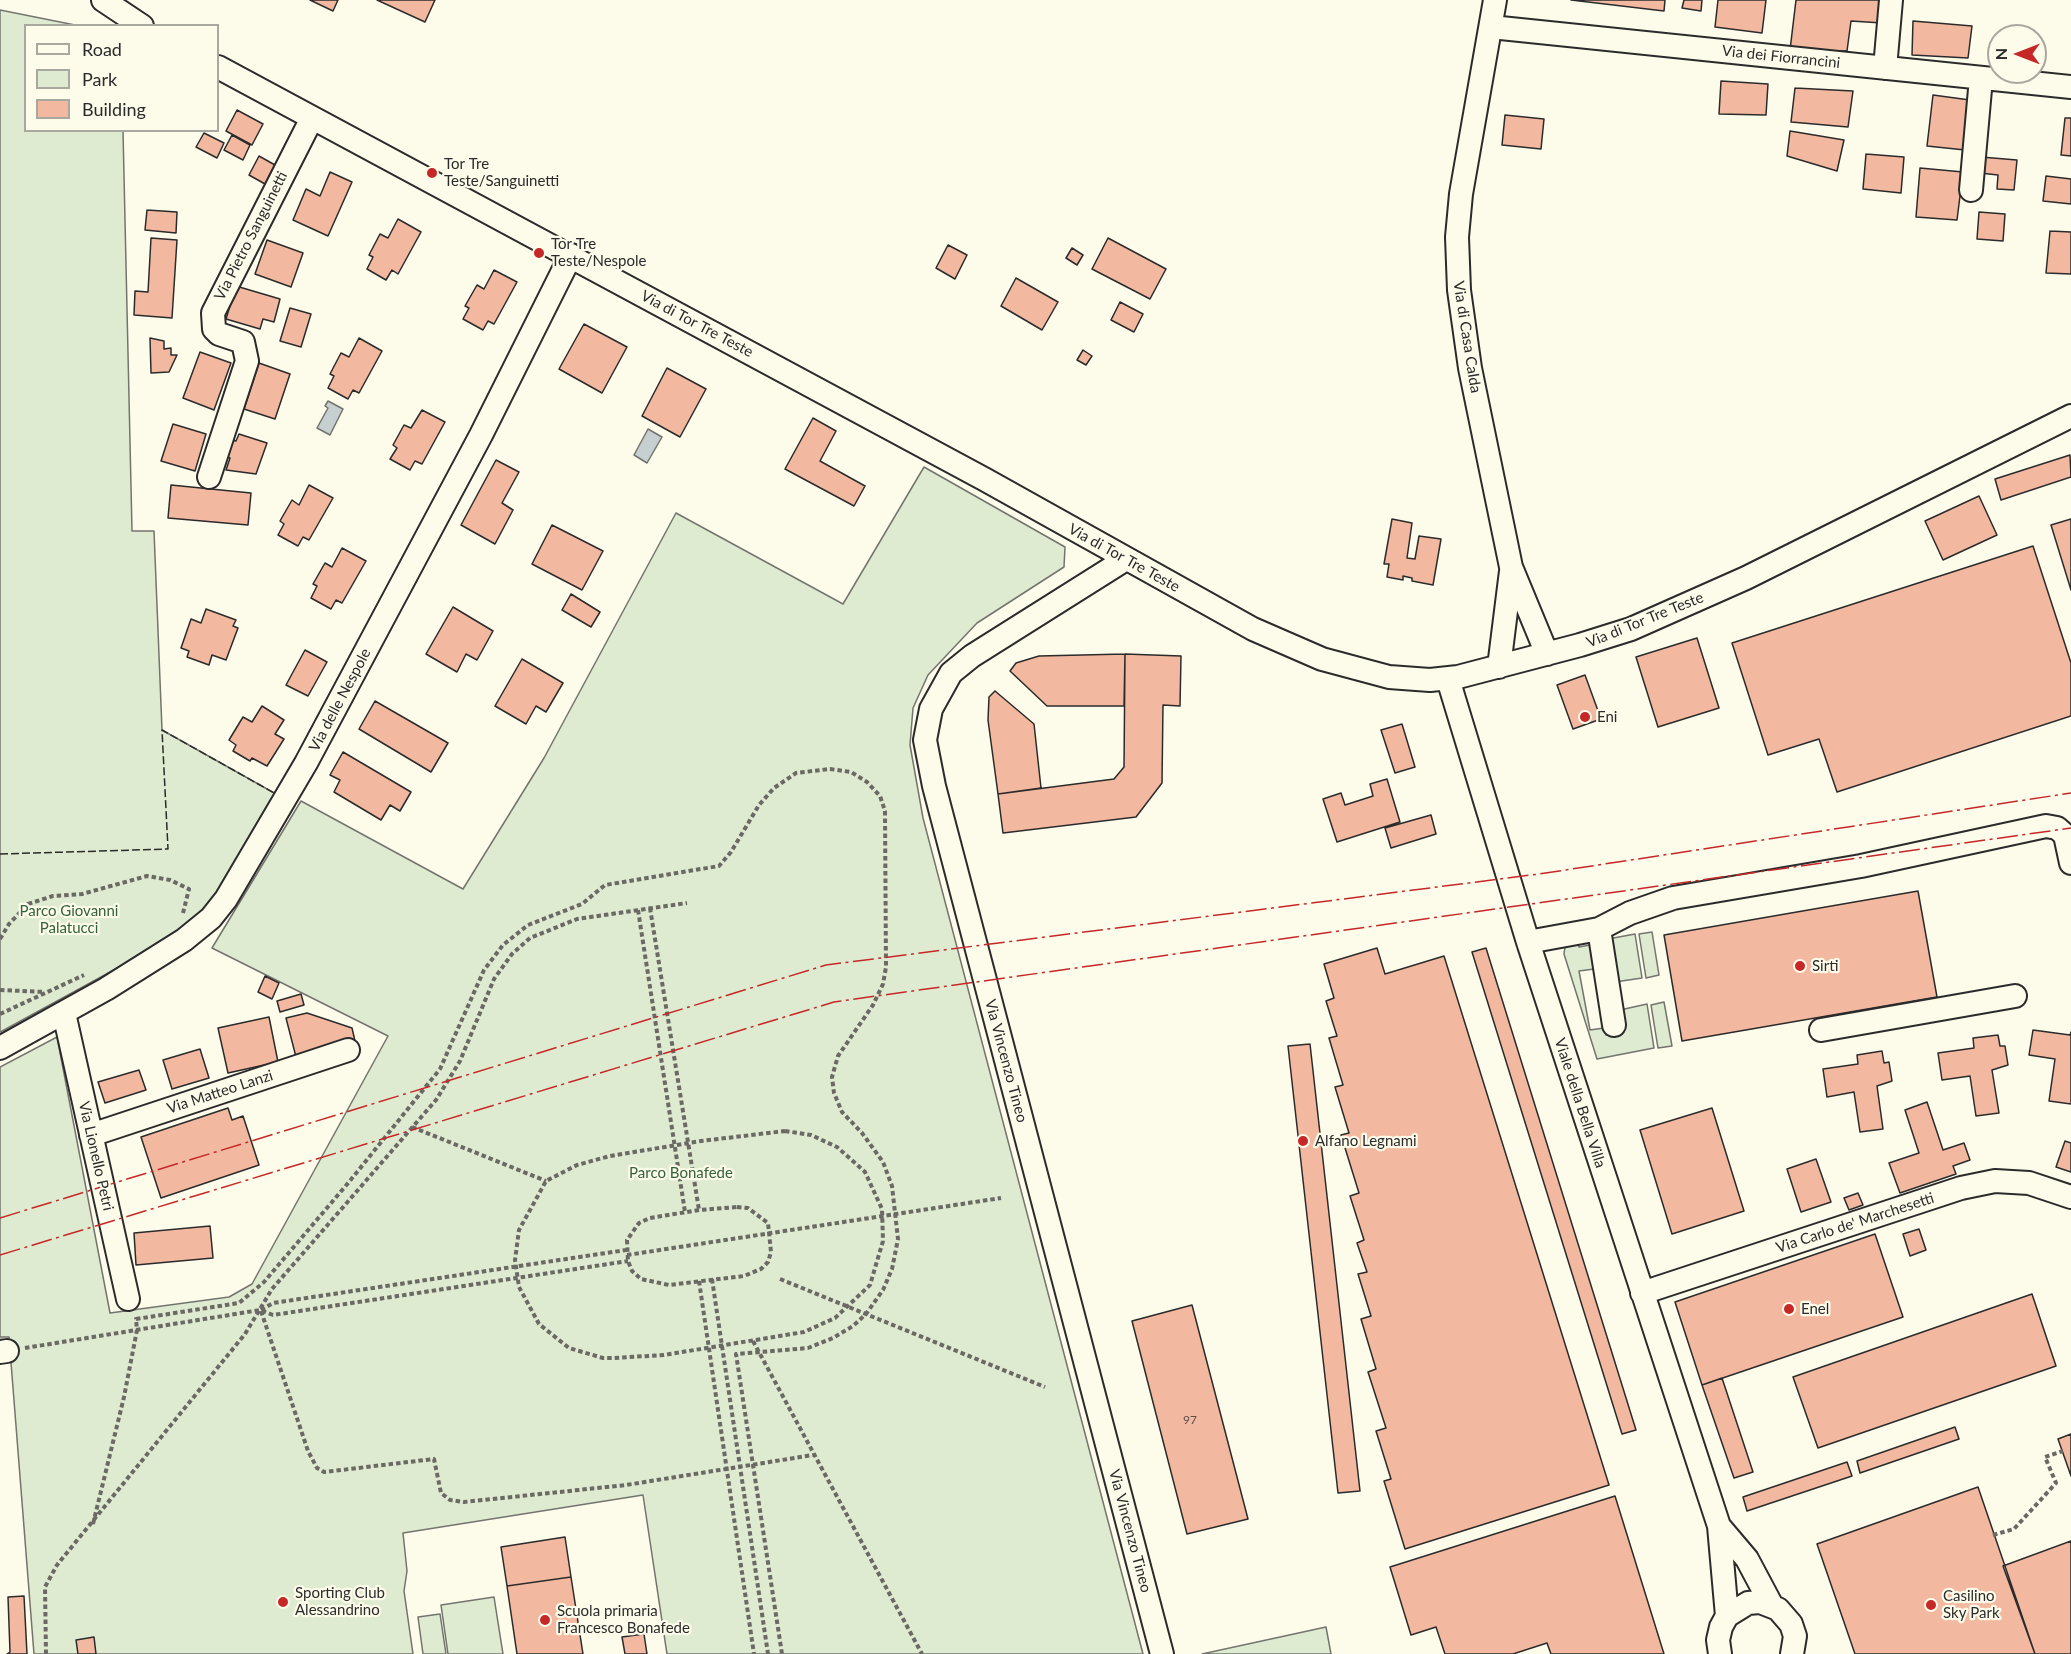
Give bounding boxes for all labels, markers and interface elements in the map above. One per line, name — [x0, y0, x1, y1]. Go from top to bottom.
legend — [24, 24, 219, 132]
north arrow — [1987, 24, 2047, 84]
text: Road — [82, 38, 122, 60]
street label: Via dei Fiorrancini — [1721, 42, 1841, 72]
text: N — [1991, 48, 2010, 60]
text: Park — [82, 68, 117, 90]
text: Building — [82, 98, 146, 120]
place label: Tor Tre Teste/Sanguinetti — [444, 155, 559, 190]
marker: Tor Tre Teste/Sanguinetti — [425, 166, 439, 180]
street label: Via Pietro Sanguinetti — [211, 169, 291, 303]
place label: Tor Tre Teste/Nespole — [551, 235, 646, 270]
marker: Tor Tre Teste/Nespole — [532, 246, 546, 260]
street label: Via di Casa Calda — [1449, 280, 1485, 394]
street label: Via di Tor Tre Teste — [638, 287, 756, 361]
street label: Via di Tor Tre Teste — [1065, 520, 1183, 596]
street label: Via di Tor Tre Teste — [1584, 588, 1706, 652]
street label: Via delle Nespole — [305, 645, 375, 755]
place label: Eni — [1597, 708, 1617, 726]
marker: Eni — [1578, 710, 1592, 724]
park label: Parco Giovanni Palatucci — [20, 902, 118, 937]
place label: Sirti — [1812, 957, 1838, 975]
marker: Sirti — [1793, 959, 1807, 973]
street label: Via Vincenzo Tineo — [981, 997, 1031, 1125]
street label: Viale della Bella Villa — [1551, 1036, 1609, 1170]
street label: Via Matteo Lanzi — [165, 1066, 275, 1118]
street label: Via Lionello Petri — [75, 1100, 117, 1212]
place label: Alfano Legnami — [1315, 1132, 1417, 1150]
marker: Alfano Legnami — [1296, 1134, 1310, 1148]
park label: Parco Bonafede — [629, 1164, 733, 1182]
street label: Via Carlo de' Marchesetti — [1774, 1189, 1936, 1257]
place label: Enel — [1801, 1300, 1829, 1318]
marker: Enel — [1782, 1302, 1796, 1316]
house number: 97 — [1183, 1413, 1197, 1427]
street label: Via Vincenzo Tineo — [1105, 1467, 1155, 1595]
place label: Sporting Club Alessandrino — [295, 1584, 385, 1619]
place label: Casilino Sky Park — [1943, 1587, 2000, 1622]
marker: Sporting Club Alessandrino — [276, 1595, 290, 1609]
marker: Casilino Sky Park — [1924, 1598, 1938, 1612]
place label: Scuola primaria Francesco Bonafede — [557, 1602, 690, 1637]
marker: Scuola primaria Francesco Bonafede — [538, 1613, 552, 1627]

